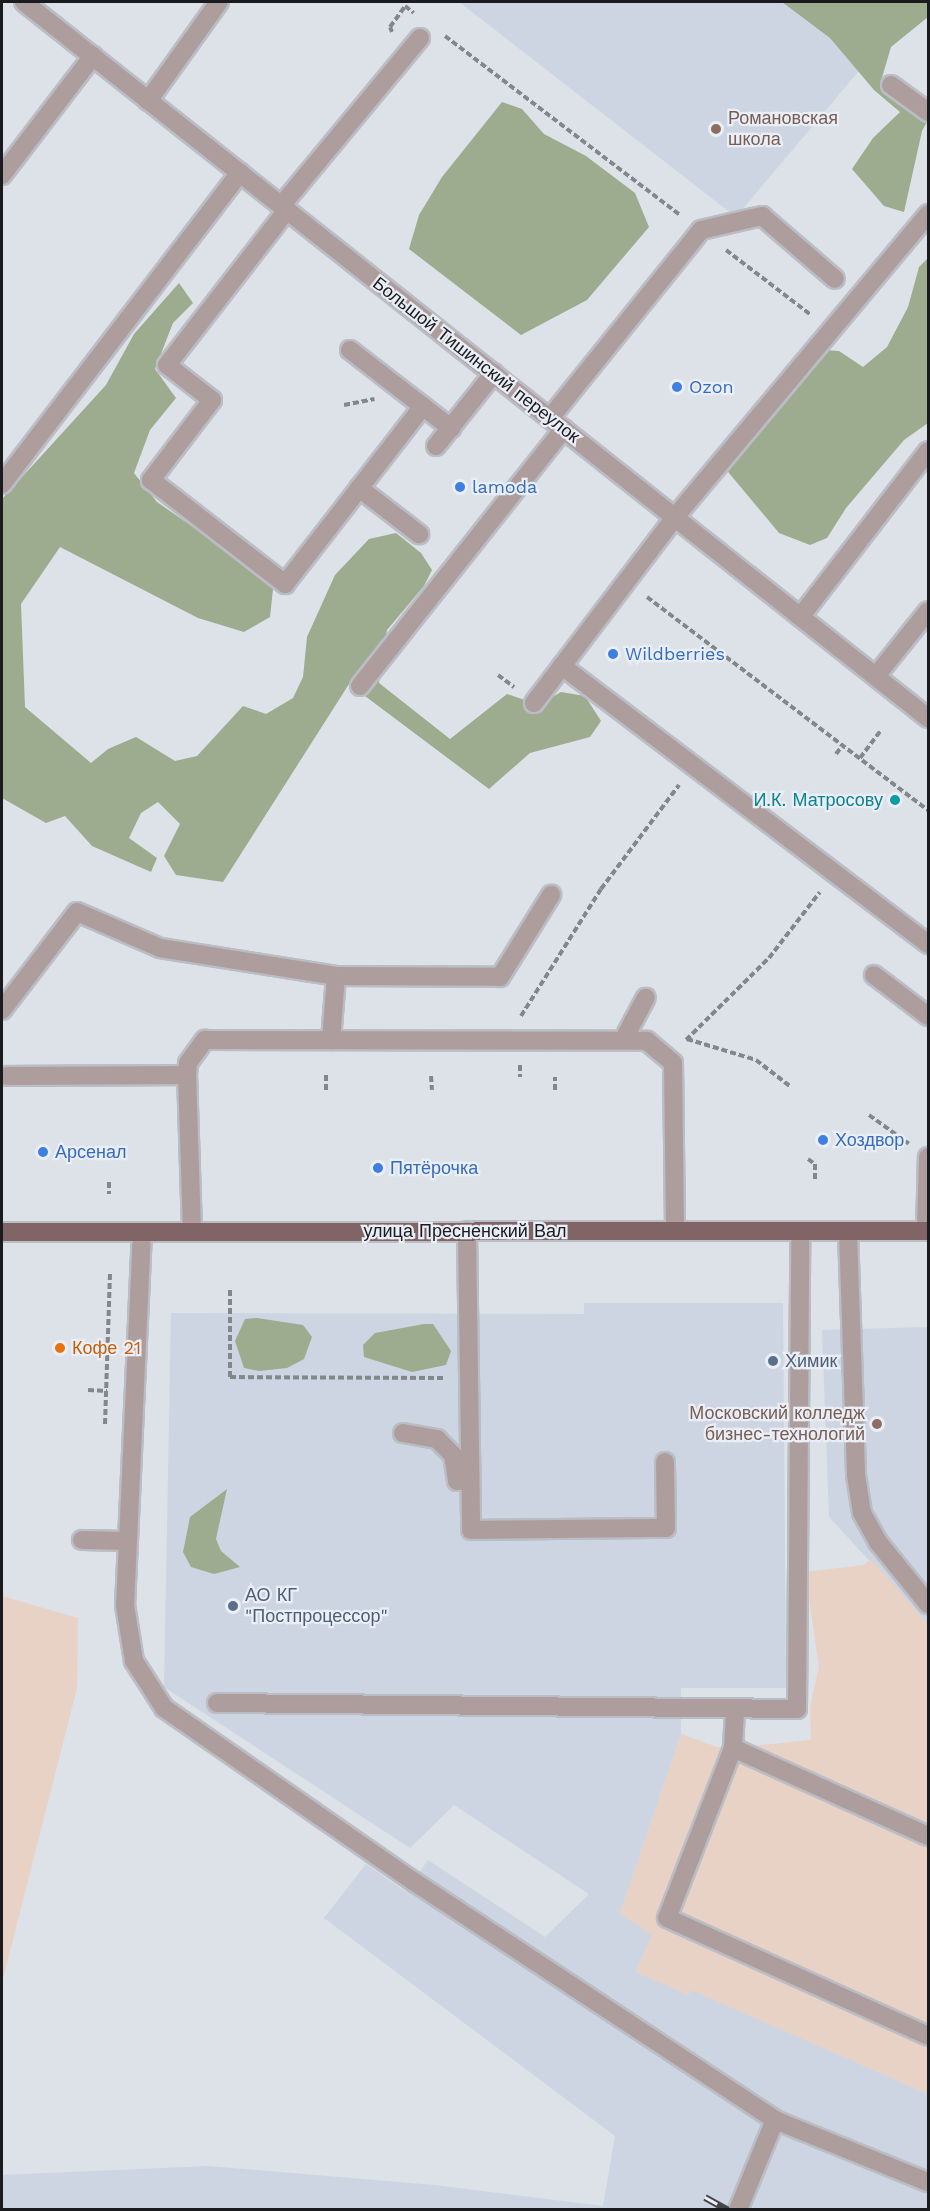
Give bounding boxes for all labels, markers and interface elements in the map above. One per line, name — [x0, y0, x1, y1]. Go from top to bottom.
place label: Романовская школа — [728, 108, 838, 150]
marker: Романовская школа — [709, 122, 723, 136]
street label: Большой Тишинский переулок — [368, 273, 584, 447]
place label: Ozon — [689, 376, 734, 398]
marker: Ozon — [670, 380, 684, 394]
place label: lamoda — [472, 476, 537, 498]
marker: lamoda — [453, 480, 467, 494]
place label: Wildberries — [625, 643, 725, 665]
marker: Wildberries — [606, 647, 620, 661]
place label: И.К. Матросову — [753, 789, 883, 811]
marker: И.К. Матросову — [888, 793, 902, 807]
place label: Хоздвор — [835, 1129, 904, 1151]
marker: Хоздвор — [816, 1133, 830, 1147]
place label: Арсенал — [55, 1141, 126, 1163]
marker: Арсенал — [36, 1145, 50, 1159]
place label: Пятёрочка — [390, 1157, 478, 1179]
marker: Пятёрочка — [371, 1161, 385, 1175]
street label: улица Пресненский Вал — [363, 1220, 567, 1242]
place label: Кофе 21 — [72, 1337, 141, 1359]
marker: Кофе 21 — [53, 1341, 67, 1355]
place label: Химик — [785, 1350, 837, 1372]
marker: Химик — [766, 1354, 780, 1368]
place label: Московский колледж бизнес-технологий — [689, 1403, 865, 1446]
marker: Московский колледж бизнес-технологий — [870, 1417, 884, 1431]
place label: АО КГ "Постпроцессор" — [245, 1585, 388, 1628]
marker: АО КГ "Постпроцессор" — [226, 1599, 240, 1613]

